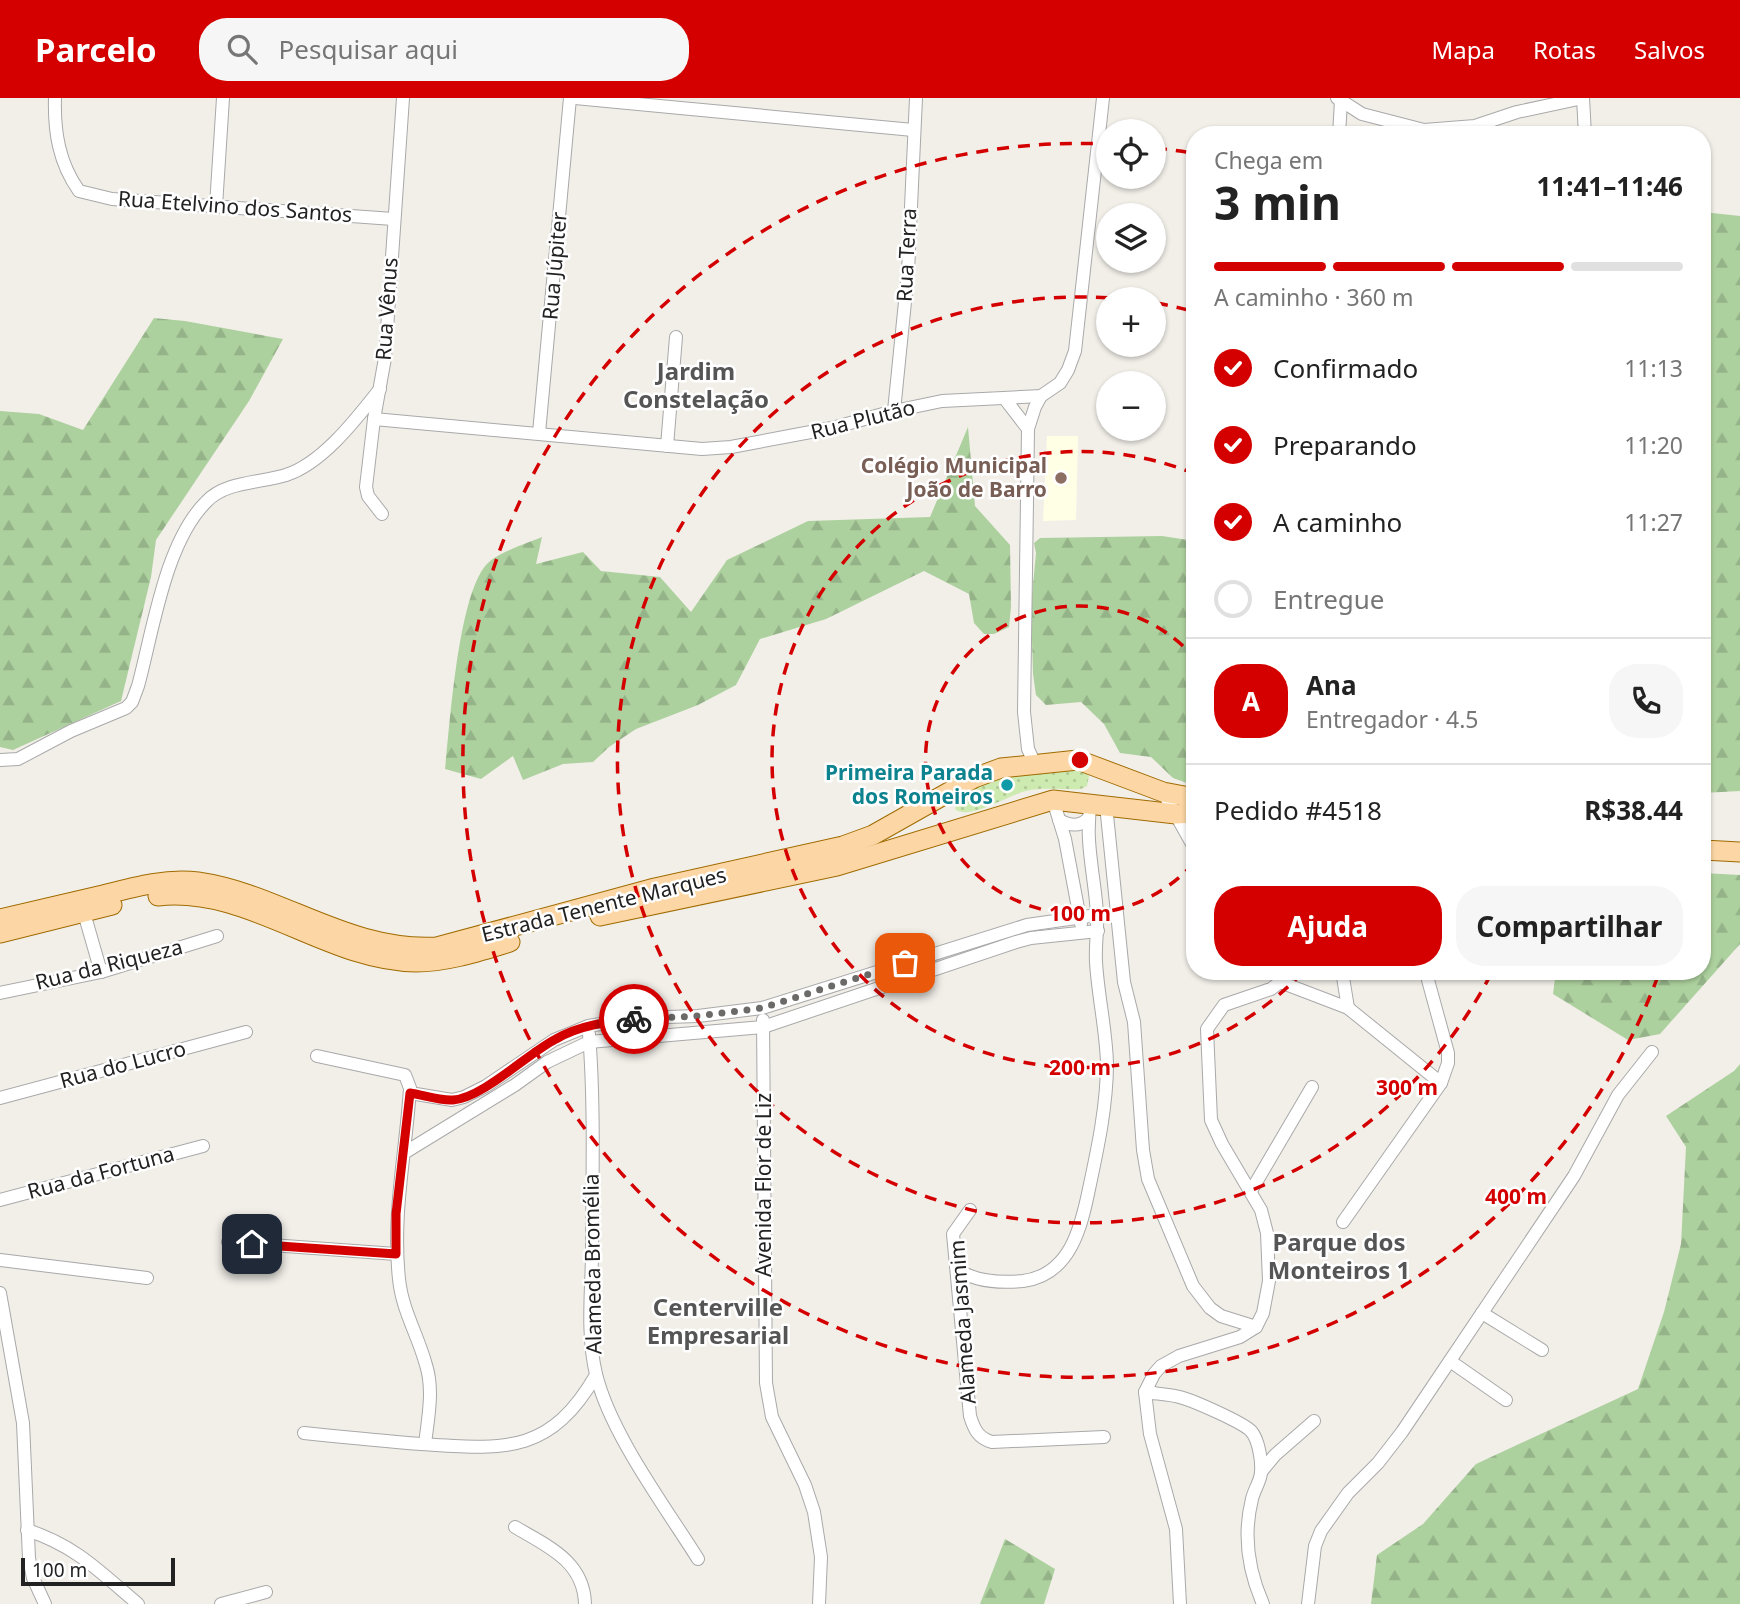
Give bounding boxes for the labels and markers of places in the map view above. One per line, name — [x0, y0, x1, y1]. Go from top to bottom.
place label: Colégio Municipal João de Barro — [861, 451, 1047, 503]
marker: Colégio Municipal João de Barro — [1053, 470, 1069, 486]
centre of rings — [1068, 748, 1092, 772]
place label: Primeira Parada dos Romeiros — [825, 758, 993, 810]
marker: Primeira Parada dos Romeiros — [999, 777, 1015, 793]
pin — [875, 933, 935, 993]
pin — [222, 1214, 282, 1274]

